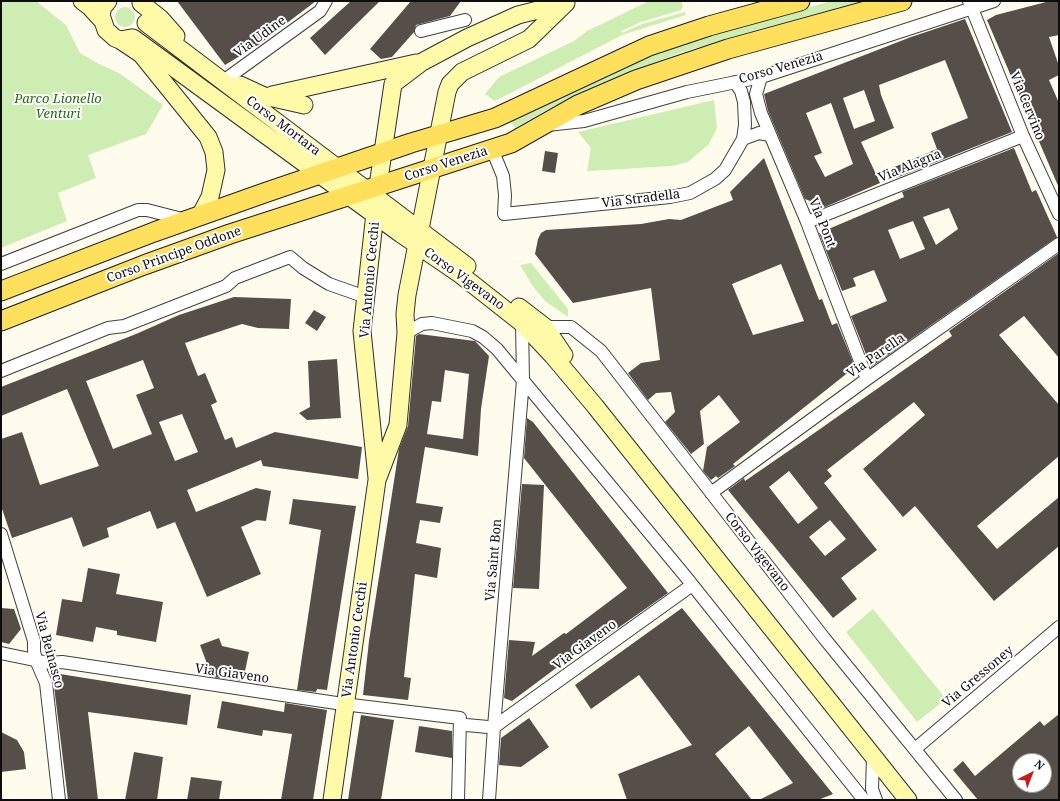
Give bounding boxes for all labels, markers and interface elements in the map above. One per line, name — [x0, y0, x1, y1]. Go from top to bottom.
street label: Via Udine — [231, 13, 289, 61]
street label: Corso Venezia — [737, 49, 825, 87]
street label: Via Cervino — [1006, 70, 1048, 142]
park label: Parco Lionello Venturi — [14, 91, 102, 122]
street label: Corso Mortara — [243, 93, 323, 159]
street label: Corso Venezia — [402, 143, 490, 185]
street label: Via Alagna — [876, 146, 944, 186]
street label: Via Stradella — [601, 186, 681, 212]
street label: Via Pont — [805, 196, 839, 250]
street label: Via Antonio Cecchi — [357, 221, 383, 339]
street label: Corso Principe Oddone — [105, 223, 243, 287]
street label: Corso Vigevano — [421, 244, 507, 314]
street label: Via Parella — [844, 330, 908, 382]
street label: Corso Vigevano — [721, 509, 793, 595]
street label: Via Saint Bon — [483, 518, 505, 602]
street label: Via Antonio Cecchi — [339, 581, 371, 699]
street label: Via Beinasco — [31, 610, 67, 690]
street label: Via Giaveno — [550, 617, 620, 673]
street label: Via Gressoney — [939, 643, 1017, 711]
street label: Via Giaveno — [194, 661, 270, 687]
north arrow — [1012, 753, 1052, 793]
text: N — [1031, 756, 1048, 773]

